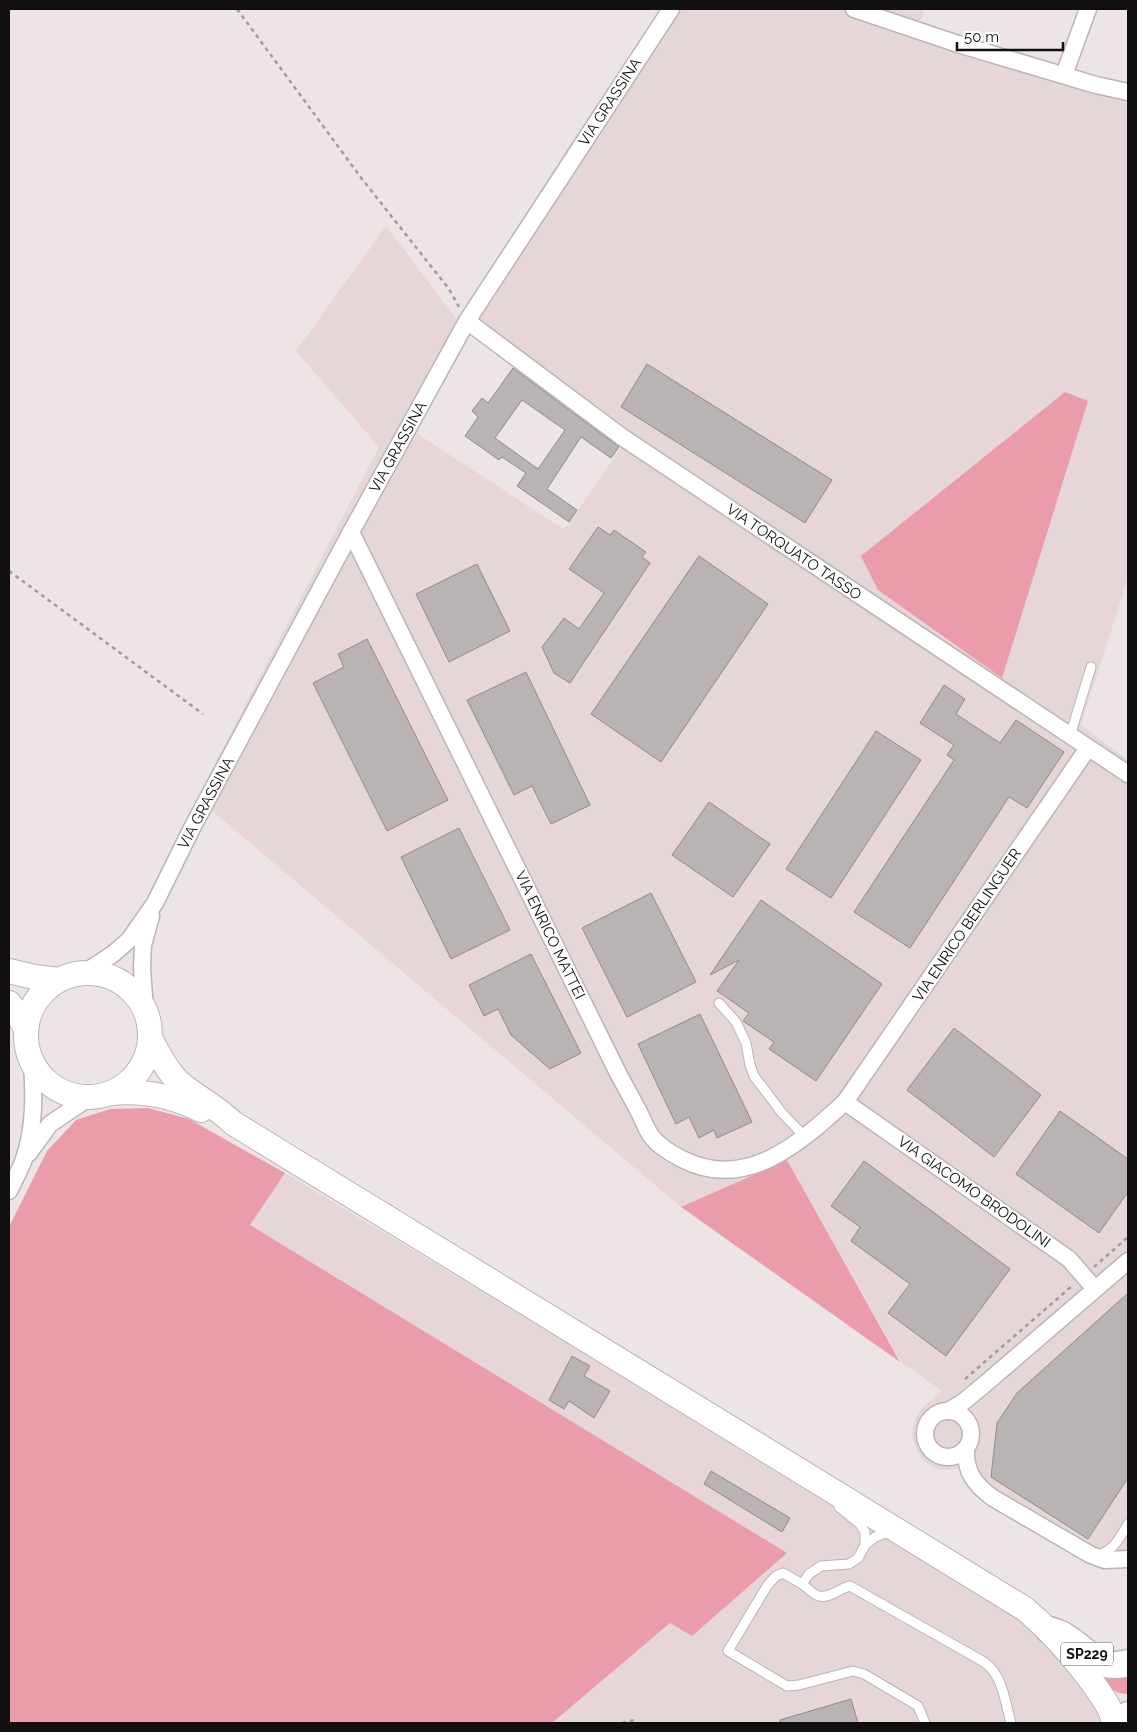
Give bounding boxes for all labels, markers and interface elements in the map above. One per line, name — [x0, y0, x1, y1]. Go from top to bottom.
scale bar — [957, 20, 1063, 52]
text: 50 m — [964, 28, 999, 46]
street label: VIA GRASSINA — [575, 55, 645, 149]
street label: VIA GRASSINA — [366, 398, 430, 496]
street label: VIA TORQUATO TASSO — [723, 500, 865, 604]
street label: VIA GRASSINA — [174, 754, 238, 852]
street label: VIA ENRICO BERLINGUER — [909, 845, 1025, 1005]
street label: VIA ENRICO MATTEI — [511, 868, 589, 1002]
street label: VIA GIACOMO BRODOLINI — [894, 1132, 1054, 1252]
road number: SP229 — [1061, 1642, 1113, 1666]

